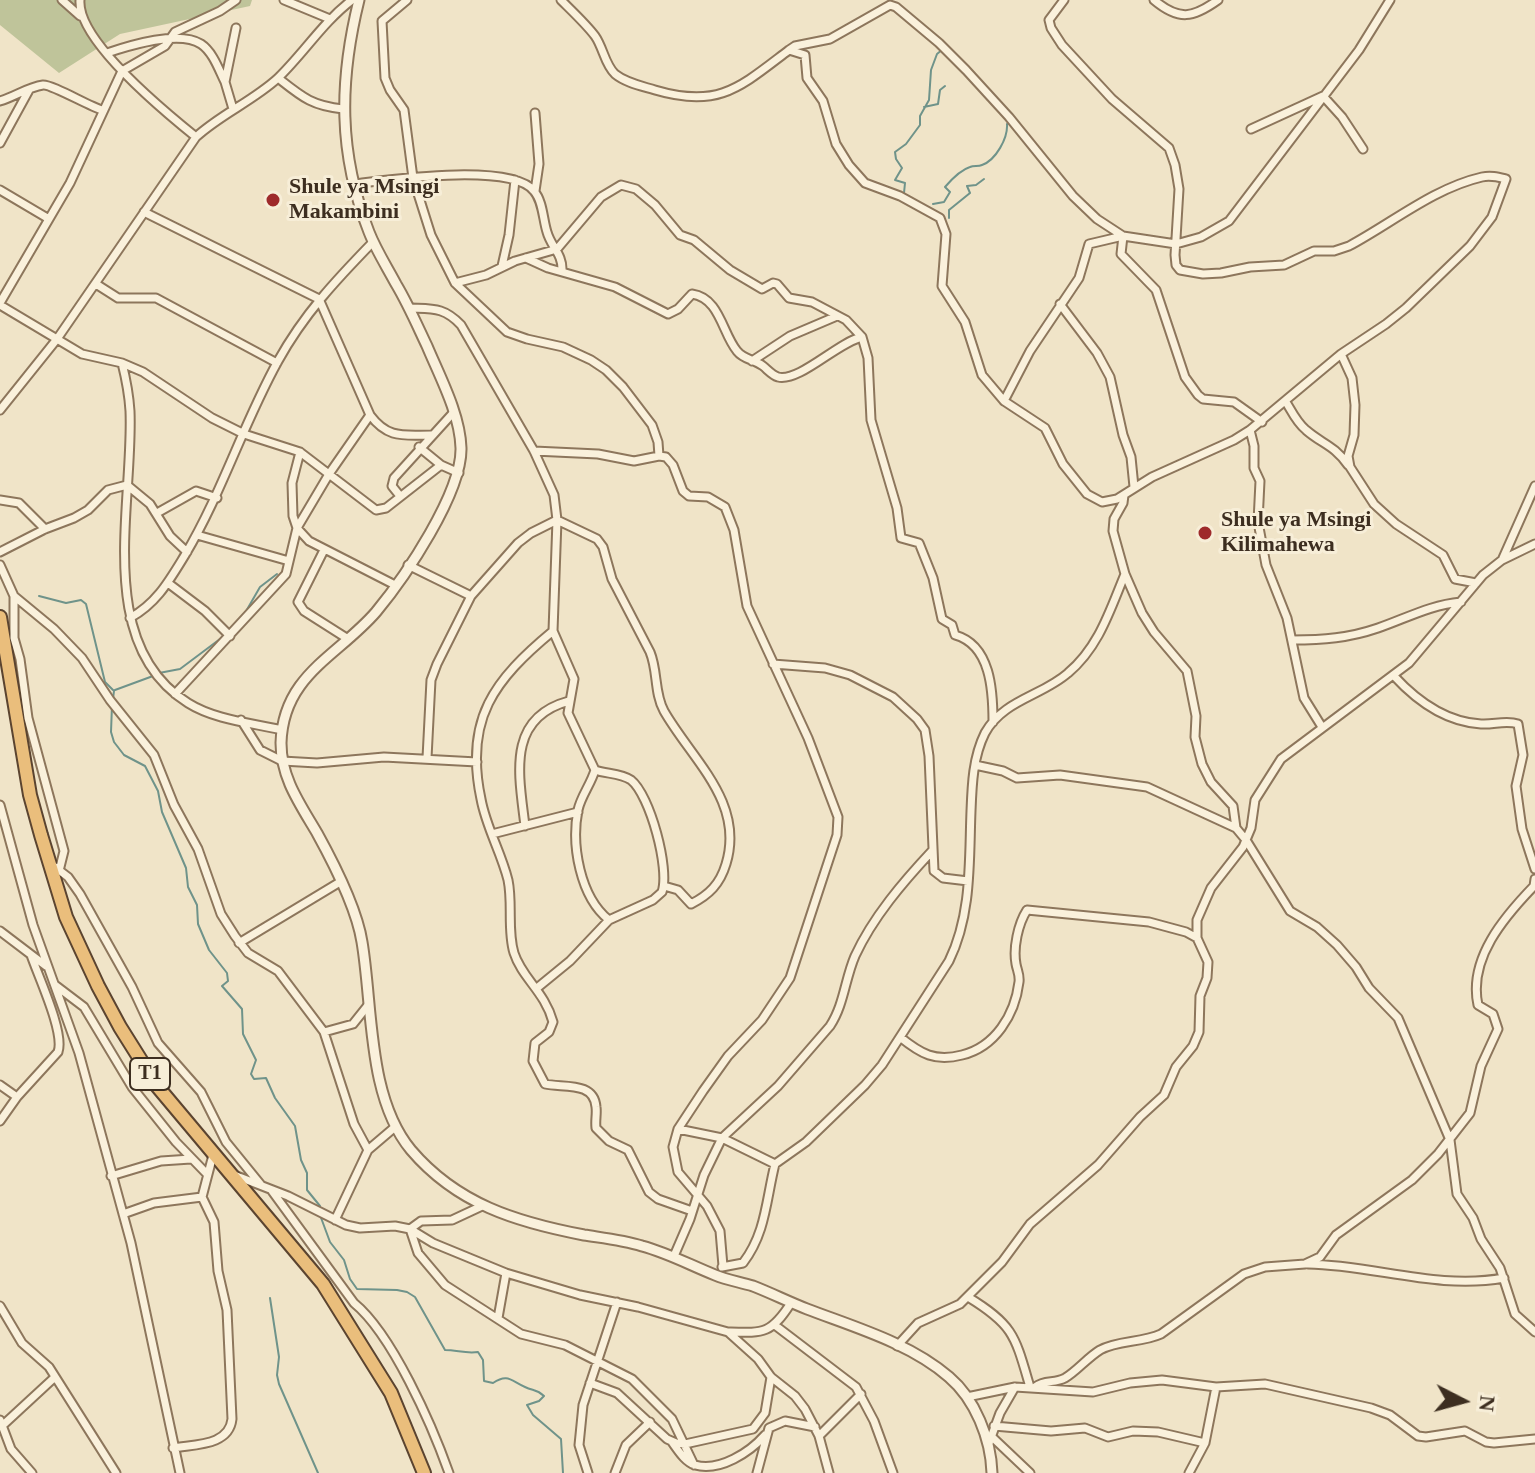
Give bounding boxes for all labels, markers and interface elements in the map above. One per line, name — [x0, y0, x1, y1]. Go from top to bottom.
place label: Shule ya Msingi Makambini — [289, 174, 439, 226]
marker: Shule ya Msingi Makambini — [264, 191, 282, 209]
place label: Shule ya Msingi Kilimahewa — [1221, 507, 1371, 558]
marker: Shule ya Msingi Kilimahewa — [1196, 524, 1214, 542]
road number: T1 — [130, 1058, 170, 1090]
north arrow — [1423, 1361, 1503, 1441]
text: N — [1474, 1394, 1501, 1413]

